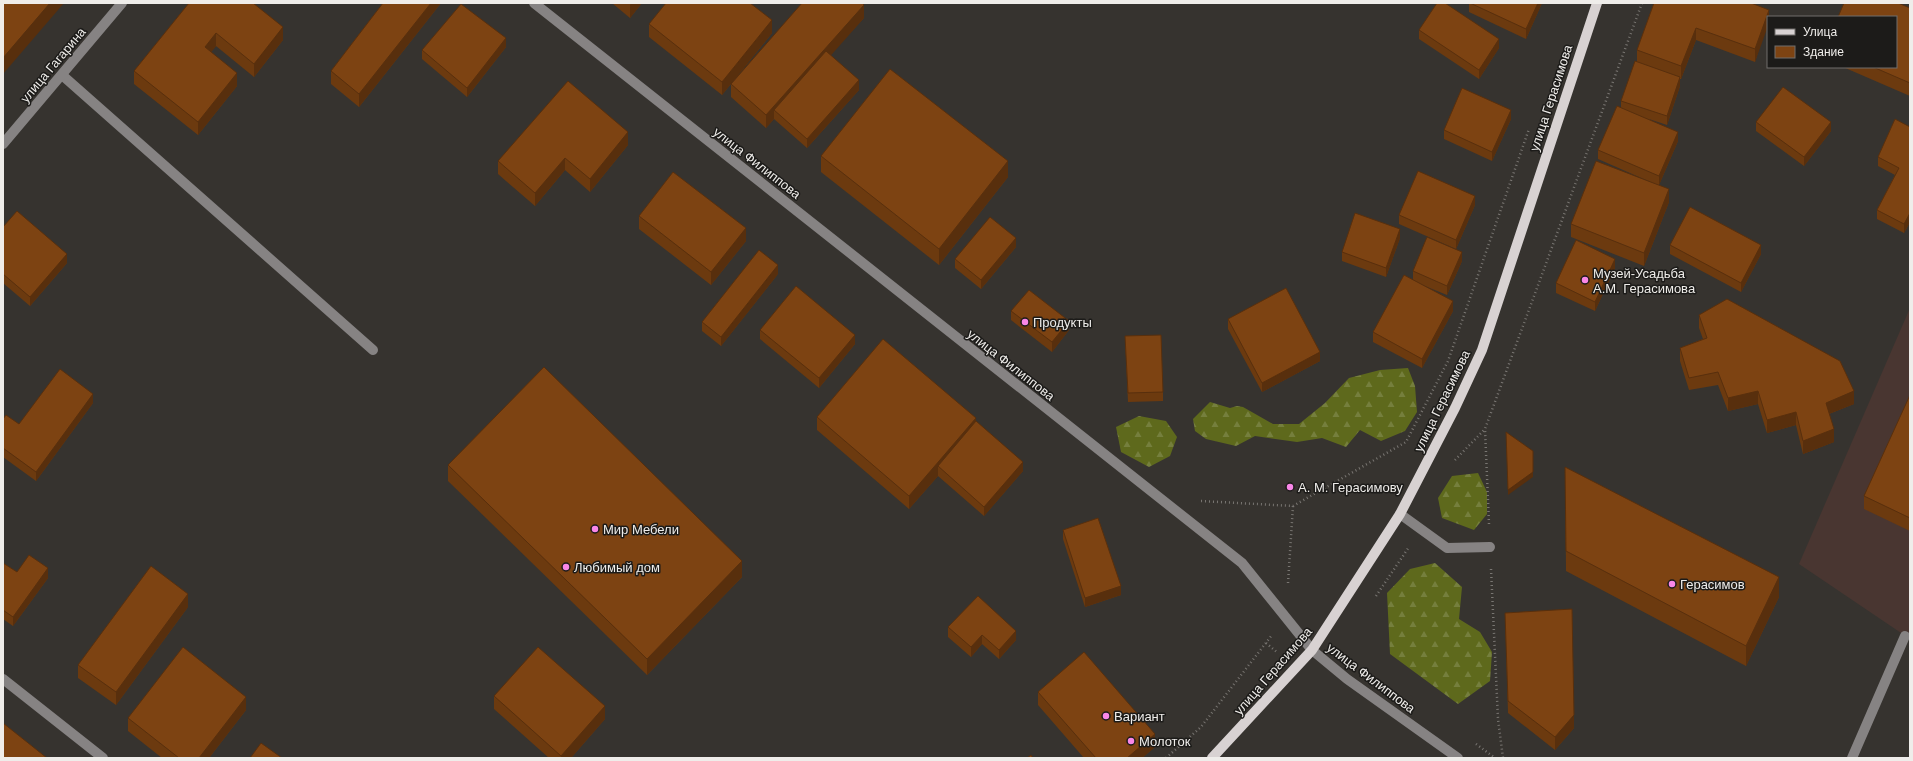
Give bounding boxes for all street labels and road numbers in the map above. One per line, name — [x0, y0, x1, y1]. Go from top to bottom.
street label: улица Гагарина — [17, 24, 89, 106]
street label: улица Герасимова — [1527, 42, 1576, 153]
street label: улица Филиппова — [710, 124, 804, 202]
street label: улица Филиппова — [964, 326, 1058, 404]
street label: улица Герасимова — [1411, 347, 1473, 454]
street label: улица Герасимова — [1231, 624, 1316, 718]
street label: улица Филиппова — [1324, 640, 1419, 717]

